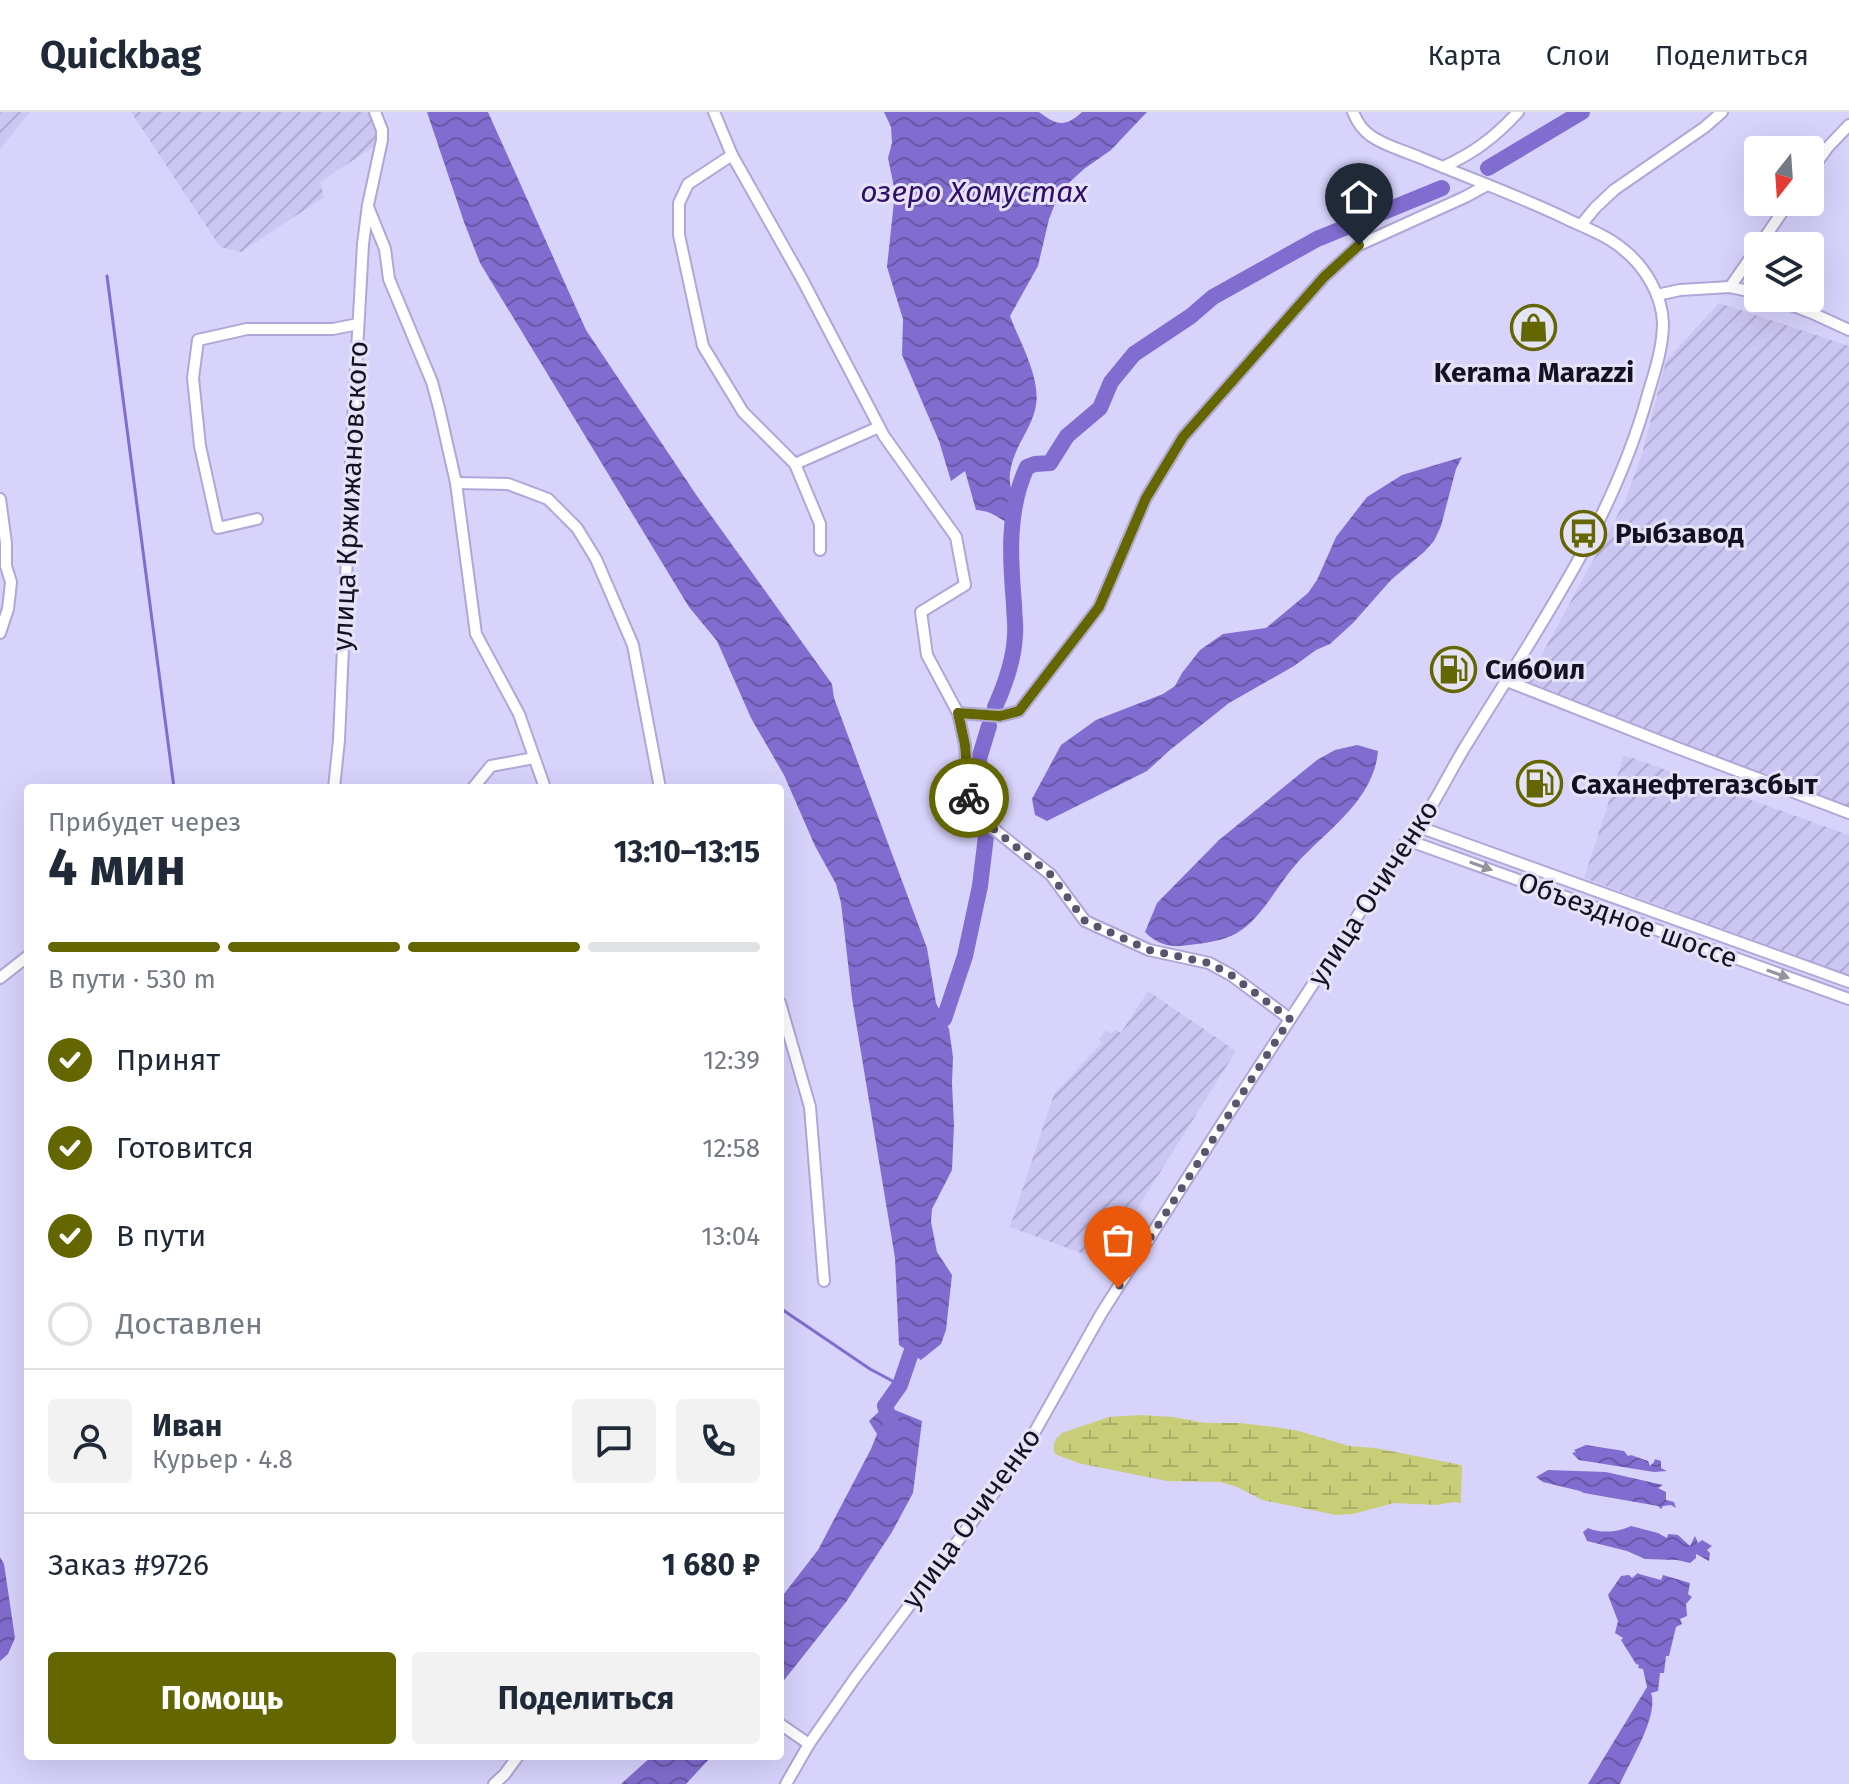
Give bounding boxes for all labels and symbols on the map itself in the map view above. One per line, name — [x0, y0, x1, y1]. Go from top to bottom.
north arrow — [1744, 136, 1824, 216]
pin — [1325, 163, 1393, 245]
water label: озеро Хомустах — [860, 174, 1088, 210]
shop icon: Kerama Marazzi — [1510, 304, 1558, 352]
street label: улица Кржижановского — [325, 340, 375, 652]
place label: Kerama Marazzi — [1434, 356, 1634, 389]
bus stop icon: Рыбзавод — [1560, 509, 1608, 557]
place label: Рыбзавод — [1615, 517, 1744, 550]
fuel station icon: СибОил — [1430, 645, 1478, 693]
place label: СибОил — [1485, 653, 1585, 686]
courier — [929, 758, 1009, 838]
fuel station icon: Саханефтегазсбыт — [1516, 760, 1564, 808]
place label: Саханефтегазсбыт — [1571, 768, 1819, 801]
street label: улица Очиченко — [1301, 794, 1445, 992]
one-way arrow — [1469, 860, 1493, 873]
street label: Объездное шоссе — [1514, 865, 1742, 975]
one-way arrow — [1766, 968, 1790, 980]
pin — [1084, 1206, 1152, 1288]
street label: улица Очиченко — [894, 1421, 1048, 1615]

